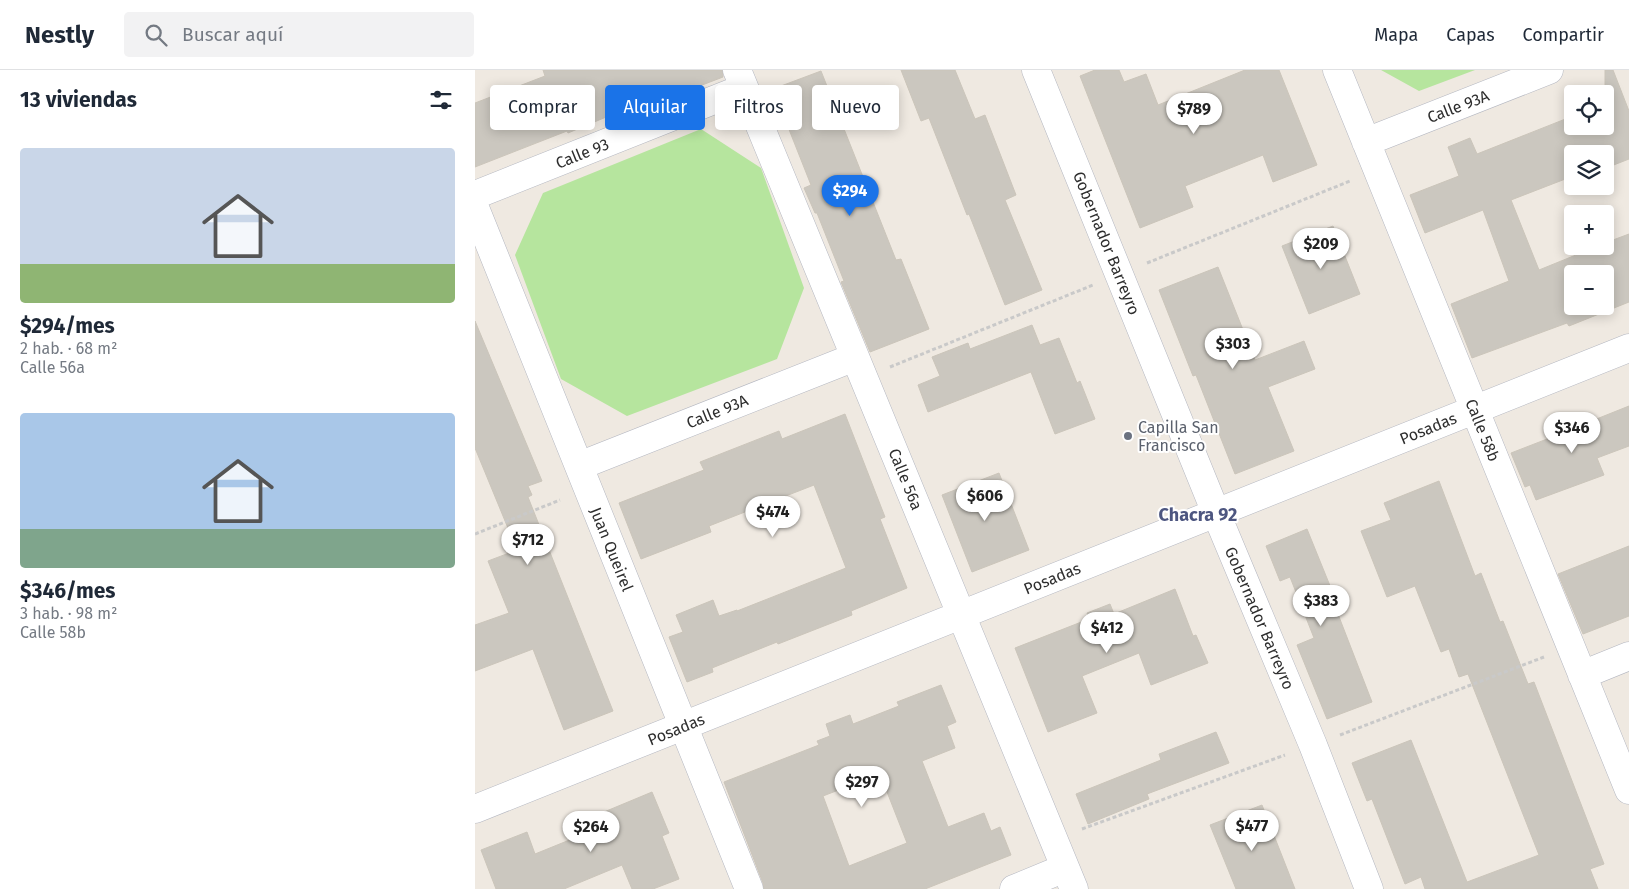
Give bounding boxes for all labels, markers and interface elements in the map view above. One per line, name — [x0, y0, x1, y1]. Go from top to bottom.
search box — [124, 12, 474, 57]
text: Nestly — [25, 21, 94, 49]
icon: search — [142, 21, 170, 49]
text: Buscar aquí — [182, 23, 283, 46]
text: Mapa — [1374, 24, 1418, 46]
text: Capas — [1446, 24, 1495, 46]
text: Compartir — [1523, 24, 1604, 46]
chip: Comprar — [490, 85, 595, 130]
chip: Alquilar — [605, 85, 705, 130]
chip: Filtros — [715, 85, 802, 130]
chip: Nuevo — [812, 85, 899, 130]
map controls — [1564, 85, 1614, 315]
button: locate — [1564, 85, 1614, 135]
icon: filters — [427, 86, 455, 114]
street label: Calle 93A — [1425, 86, 1493, 127]
text: 13 viviendas — [20, 87, 137, 113]
pin: $789 — [1164, 92, 1224, 135]
text: $789 — [1177, 99, 1211, 118]
street label: Calle 93 — [553, 134, 612, 173]
button: layers — [1564, 145, 1614, 195]
street label: Gobernador Barreyro — [1069, 169, 1144, 318]
pin: $294 — [820, 174, 880, 217]
icon: home — [193, 181, 283, 271]
text: $294 — [833, 181, 867, 200]
button: + — [1564, 205, 1614, 255]
pin: $209 — [1291, 228, 1351, 270]
text: $209 — [1303, 234, 1339, 253]
button: − — [1564, 265, 1614, 315]
text: $294/mes — [20, 313, 115, 339]
pin: $303 — [1203, 328, 1263, 370]
text: $303 — [1216, 334, 1250, 353]
text: 2 hab. · 68 m² — [20, 339, 117, 358]
text: Calle 56a — [20, 358, 85, 377]
street label: Calle 93A — [684, 390, 752, 432]
street label: Calle 58b — [1461, 396, 1504, 464]
street label: Posadas — [1397, 408, 1459, 448]
pin: $346 — [1542, 412, 1602, 454]
place label: Capilla San Francisco — [1138, 418, 1219, 455]
text: $346 — [1554, 418, 1590, 437]
marker: Capilla San Francisco — [1122, 430, 1134, 442]
icon: home — [193, 446, 283, 536]
street label: Calle 56a — [885, 446, 926, 513]
pin: $606 — [955, 480, 1015, 522]
text: $606 — [967, 486, 1003, 505]
pin: $474 — [743, 496, 803, 538]
text: $474 — [756, 502, 790, 521]
street label: Juan Queirel — [586, 504, 637, 594]
district label: Chacra 92 — [1159, 504, 1237, 526]
pin: $712 — [498, 524, 558, 566]
text: $712 — [512, 530, 544, 549]
street label: Gobernador Barreyro — [1221, 544, 1298, 692]
street label: Posadas — [1021, 558, 1083, 598]
text: $346/mes — [20, 578, 115, 604]
pin: $383 — [1291, 584, 1351, 627]
text: $383 — [1304, 591, 1338, 610]
text: 3 hab. · 98 m² — [20, 604, 117, 623]
pin: $412 — [1077, 612, 1137, 654]
text: $412 — [1091, 618, 1123, 637]
text: Calle 58b — [20, 623, 86, 642]
street label: Posadas — [645, 709, 707, 749]
pin: $297 — [832, 766, 892, 808]
text: $297 — [846, 772, 879, 791]
pin: $264 — [561, 810, 621, 853]
pin: $477 — [1222, 810, 1282, 852]
text: $477 — [1236, 816, 1268, 835]
text: $264 — [574, 817, 608, 836]

